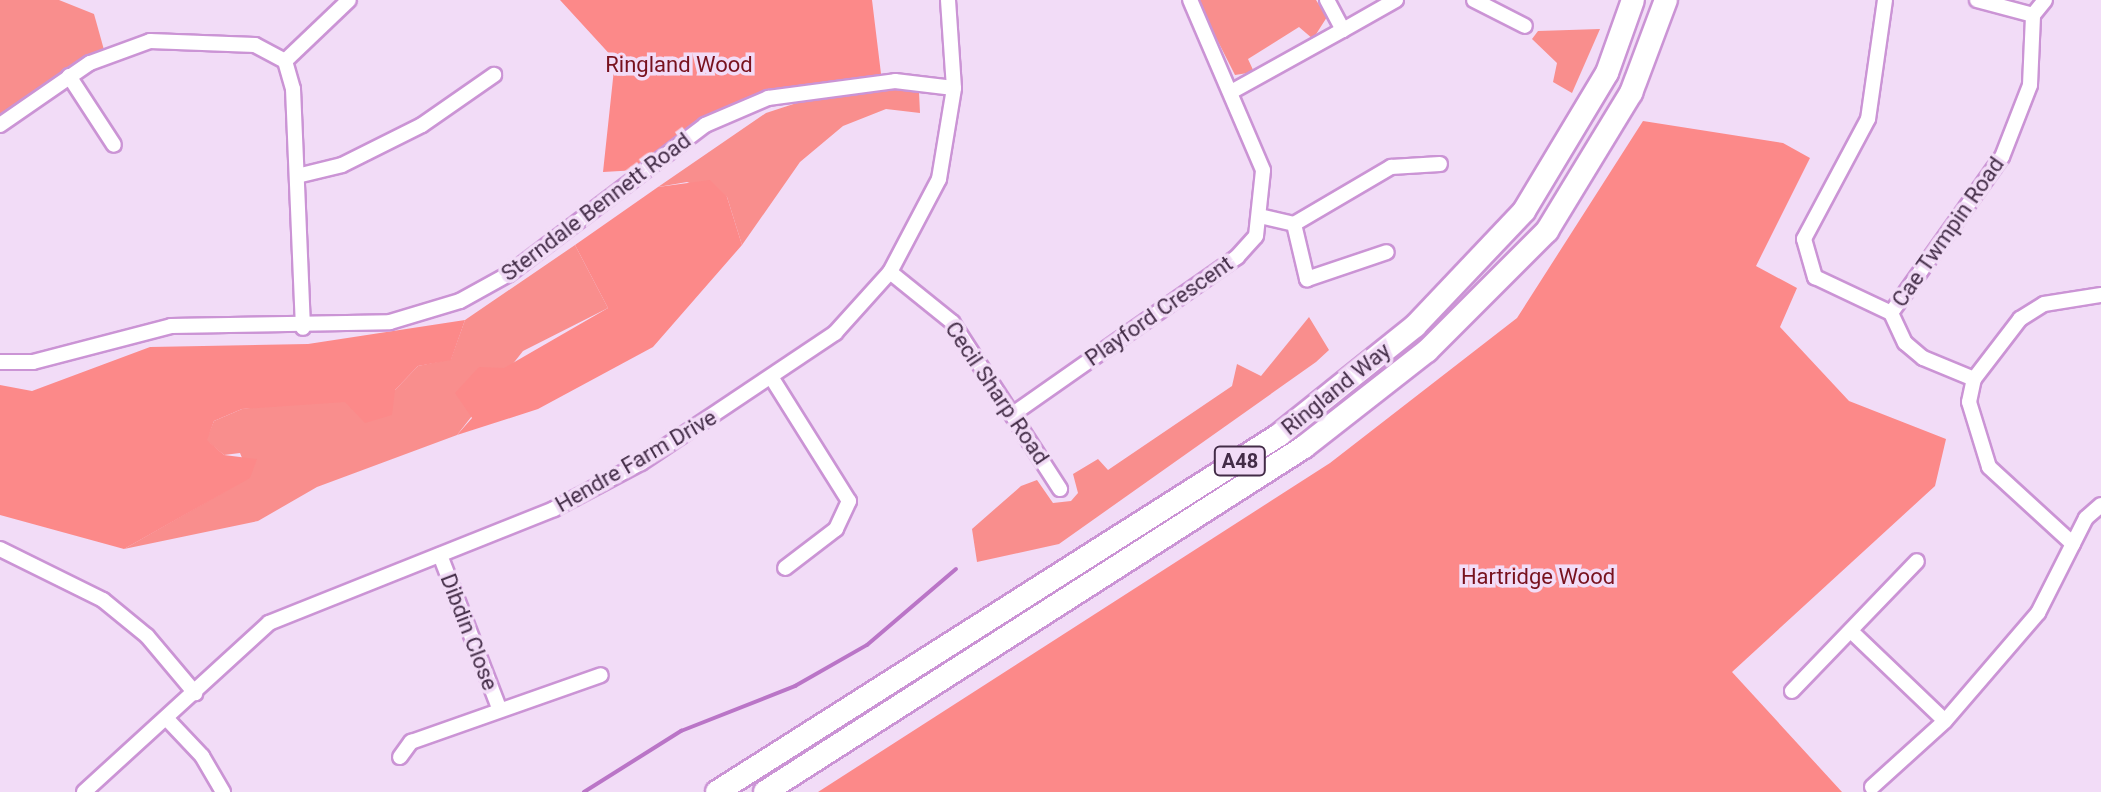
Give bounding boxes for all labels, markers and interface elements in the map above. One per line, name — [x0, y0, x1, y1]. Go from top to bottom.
park label: Ringland Wood — [605, 52, 753, 78]
street label: Sterndale Bennett Road — [496, 127, 696, 287]
street label: Cae Twmpin Road — [1886, 152, 2010, 312]
street label: Playford Crescent — [1080, 250, 1238, 372]
street label: Cecil Sharp Road — [939, 317, 1055, 469]
street label: Ringland Way — [1276, 337, 1396, 441]
street label: Hendre Farm Drive — [551, 404, 721, 518]
road number: A48 — [1212, 445, 1268, 477]
park label: Hartridge Wood — [1461, 564, 1615, 590]
street label: Dibdin Close — [435, 570, 503, 694]

